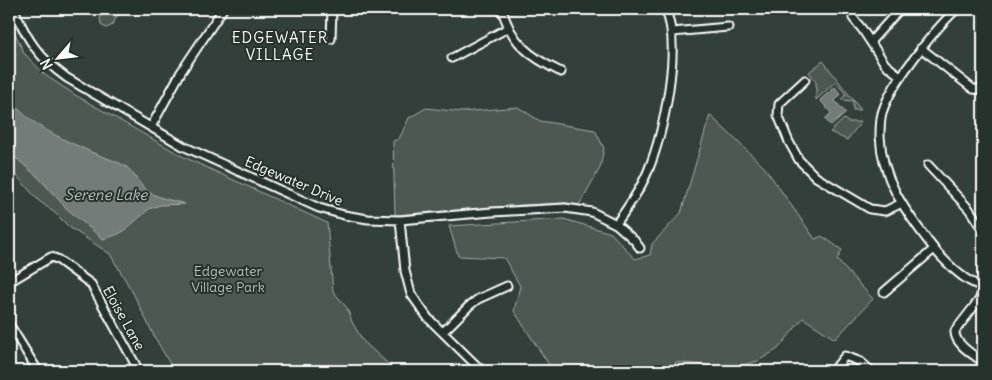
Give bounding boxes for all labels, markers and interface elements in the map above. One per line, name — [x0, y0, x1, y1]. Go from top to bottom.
district label: EDGEWATER VILLAGE — [232, 28, 328, 64]
north arrow — [32, 32, 82, 82]
text: N — [36, 56, 57, 73]
street label: Edgewater Drive — [242, 152, 346, 210]
water label: Serene Lake — [65, 185, 148, 204]
park label: Edgewater Village Park — [191, 262, 265, 296]
street label: Eloise Lane — [99, 283, 149, 353]

